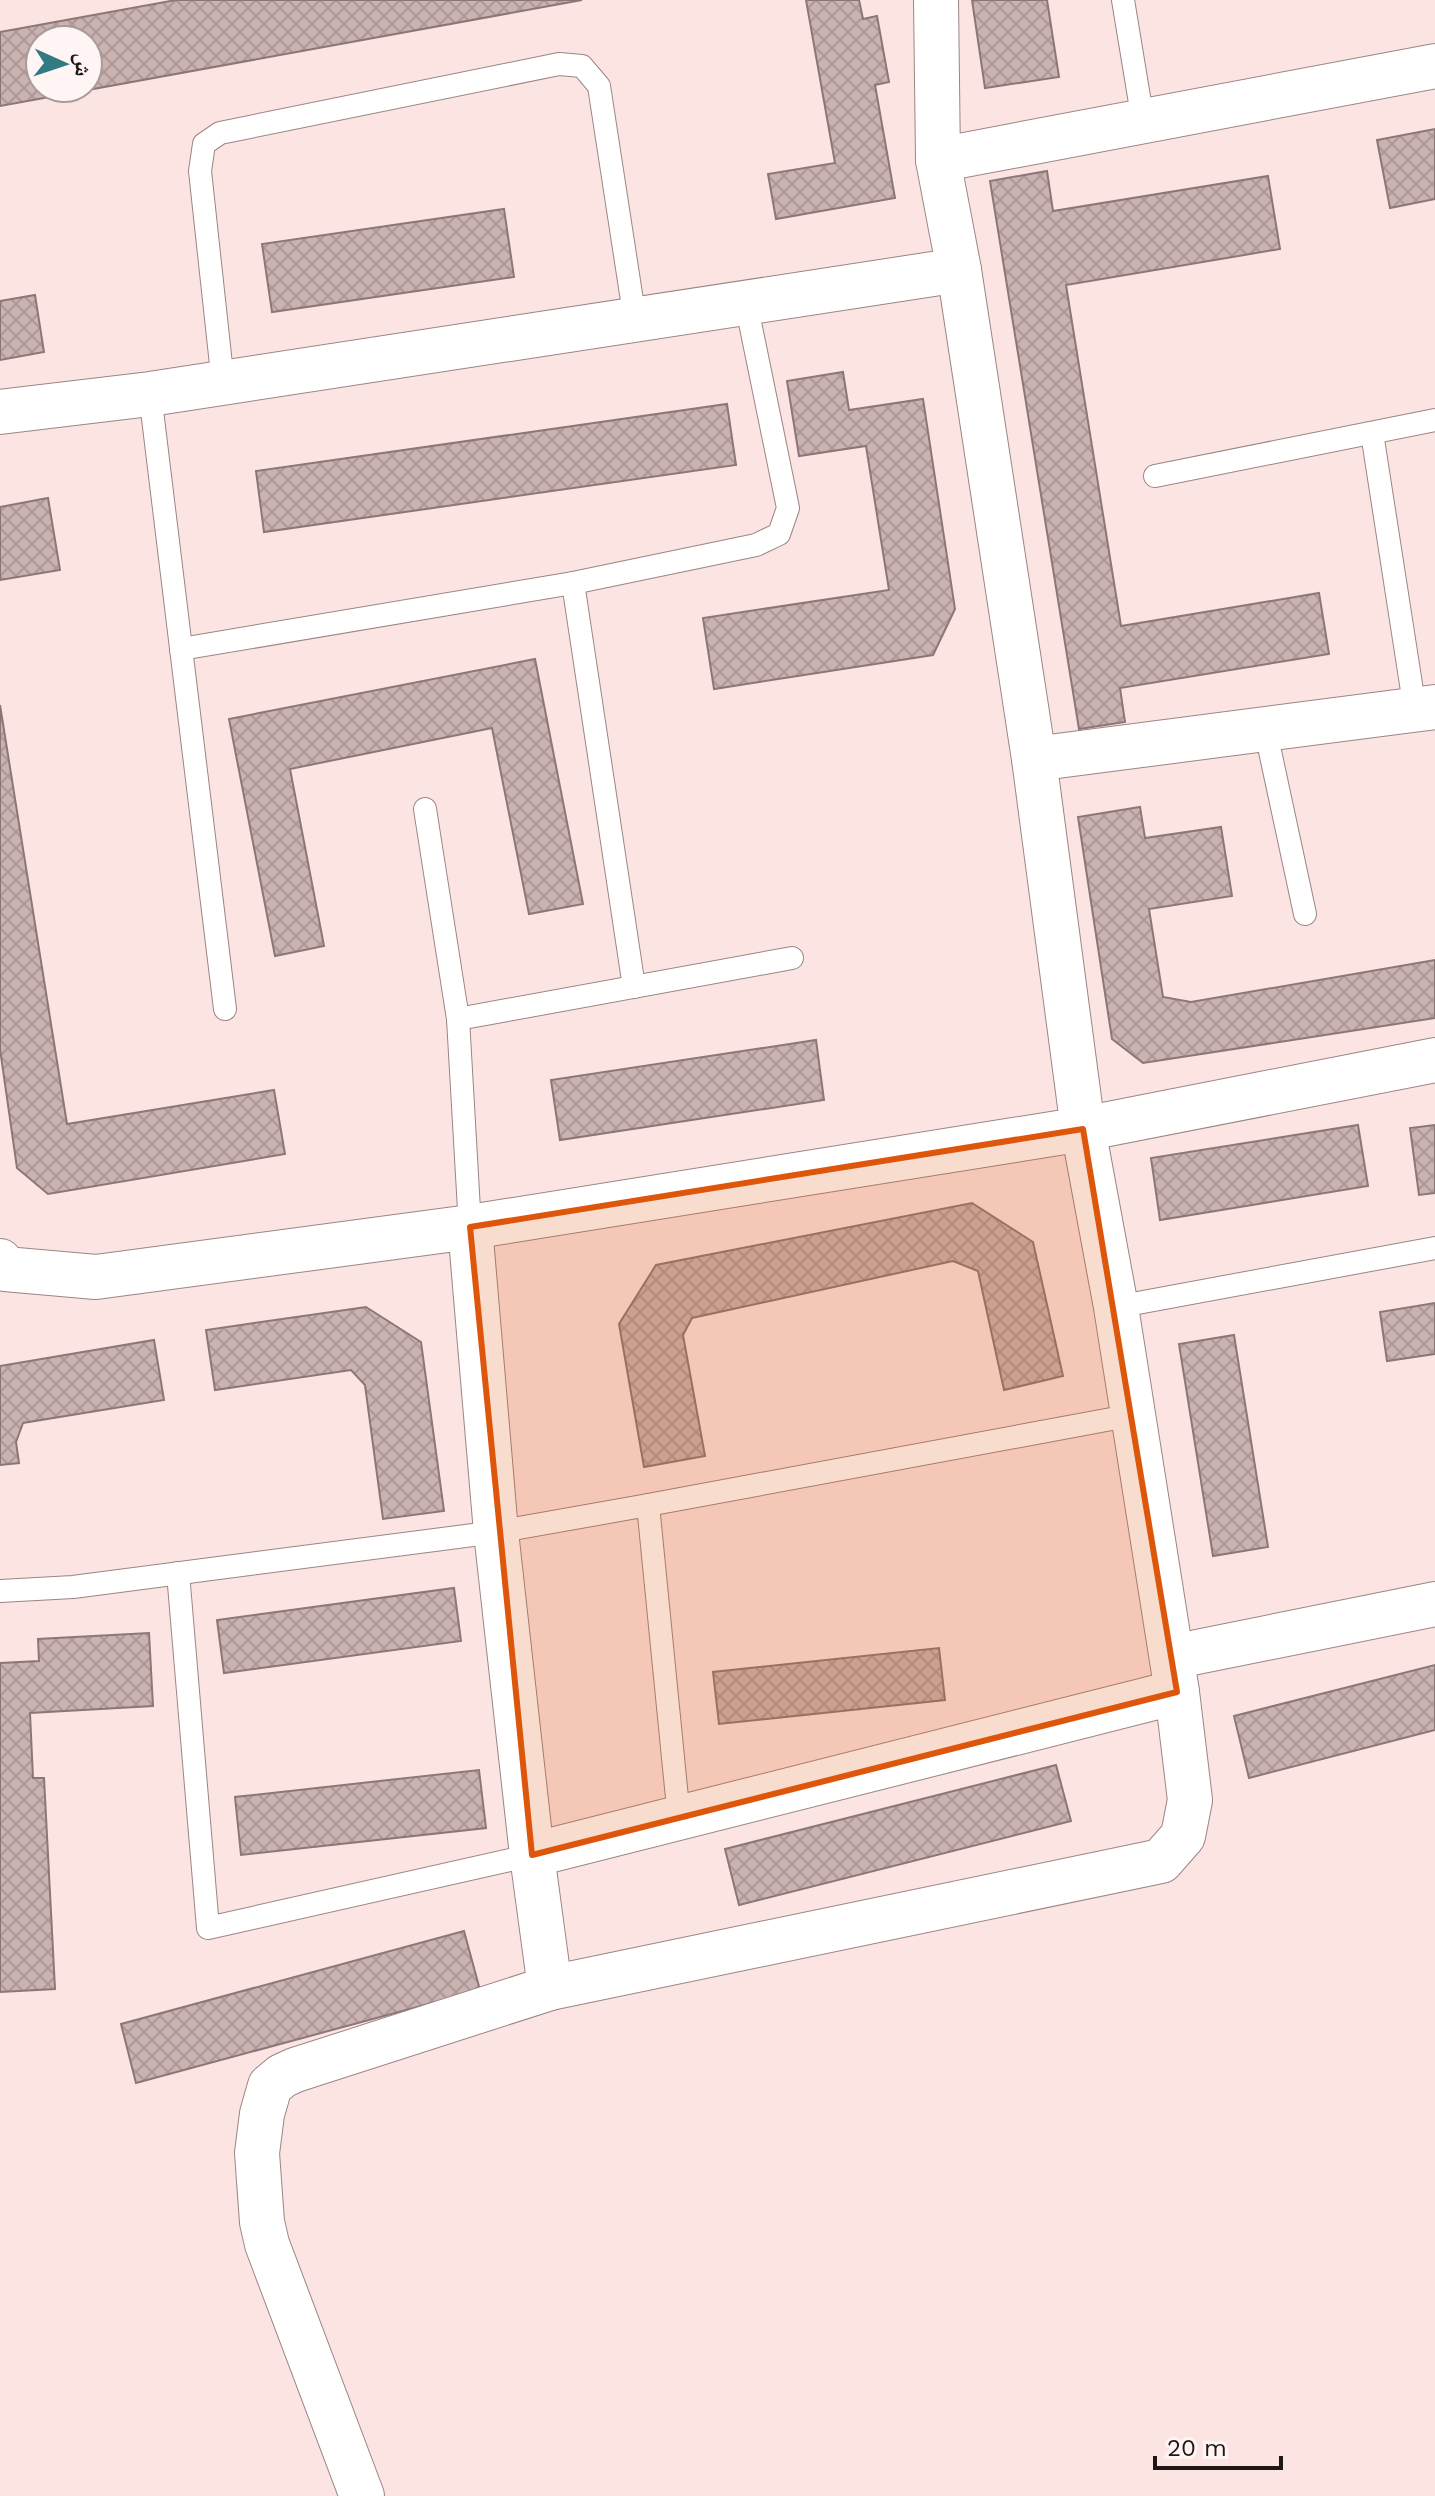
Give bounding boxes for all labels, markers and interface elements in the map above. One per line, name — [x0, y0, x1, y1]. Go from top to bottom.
north arrow — [24, 24, 104, 104]
text: ش — [69, 53, 97, 77]
scale bar — [1155, 2420, 1281, 2470]
text: 20 m — [1167, 2434, 1227, 2462]

